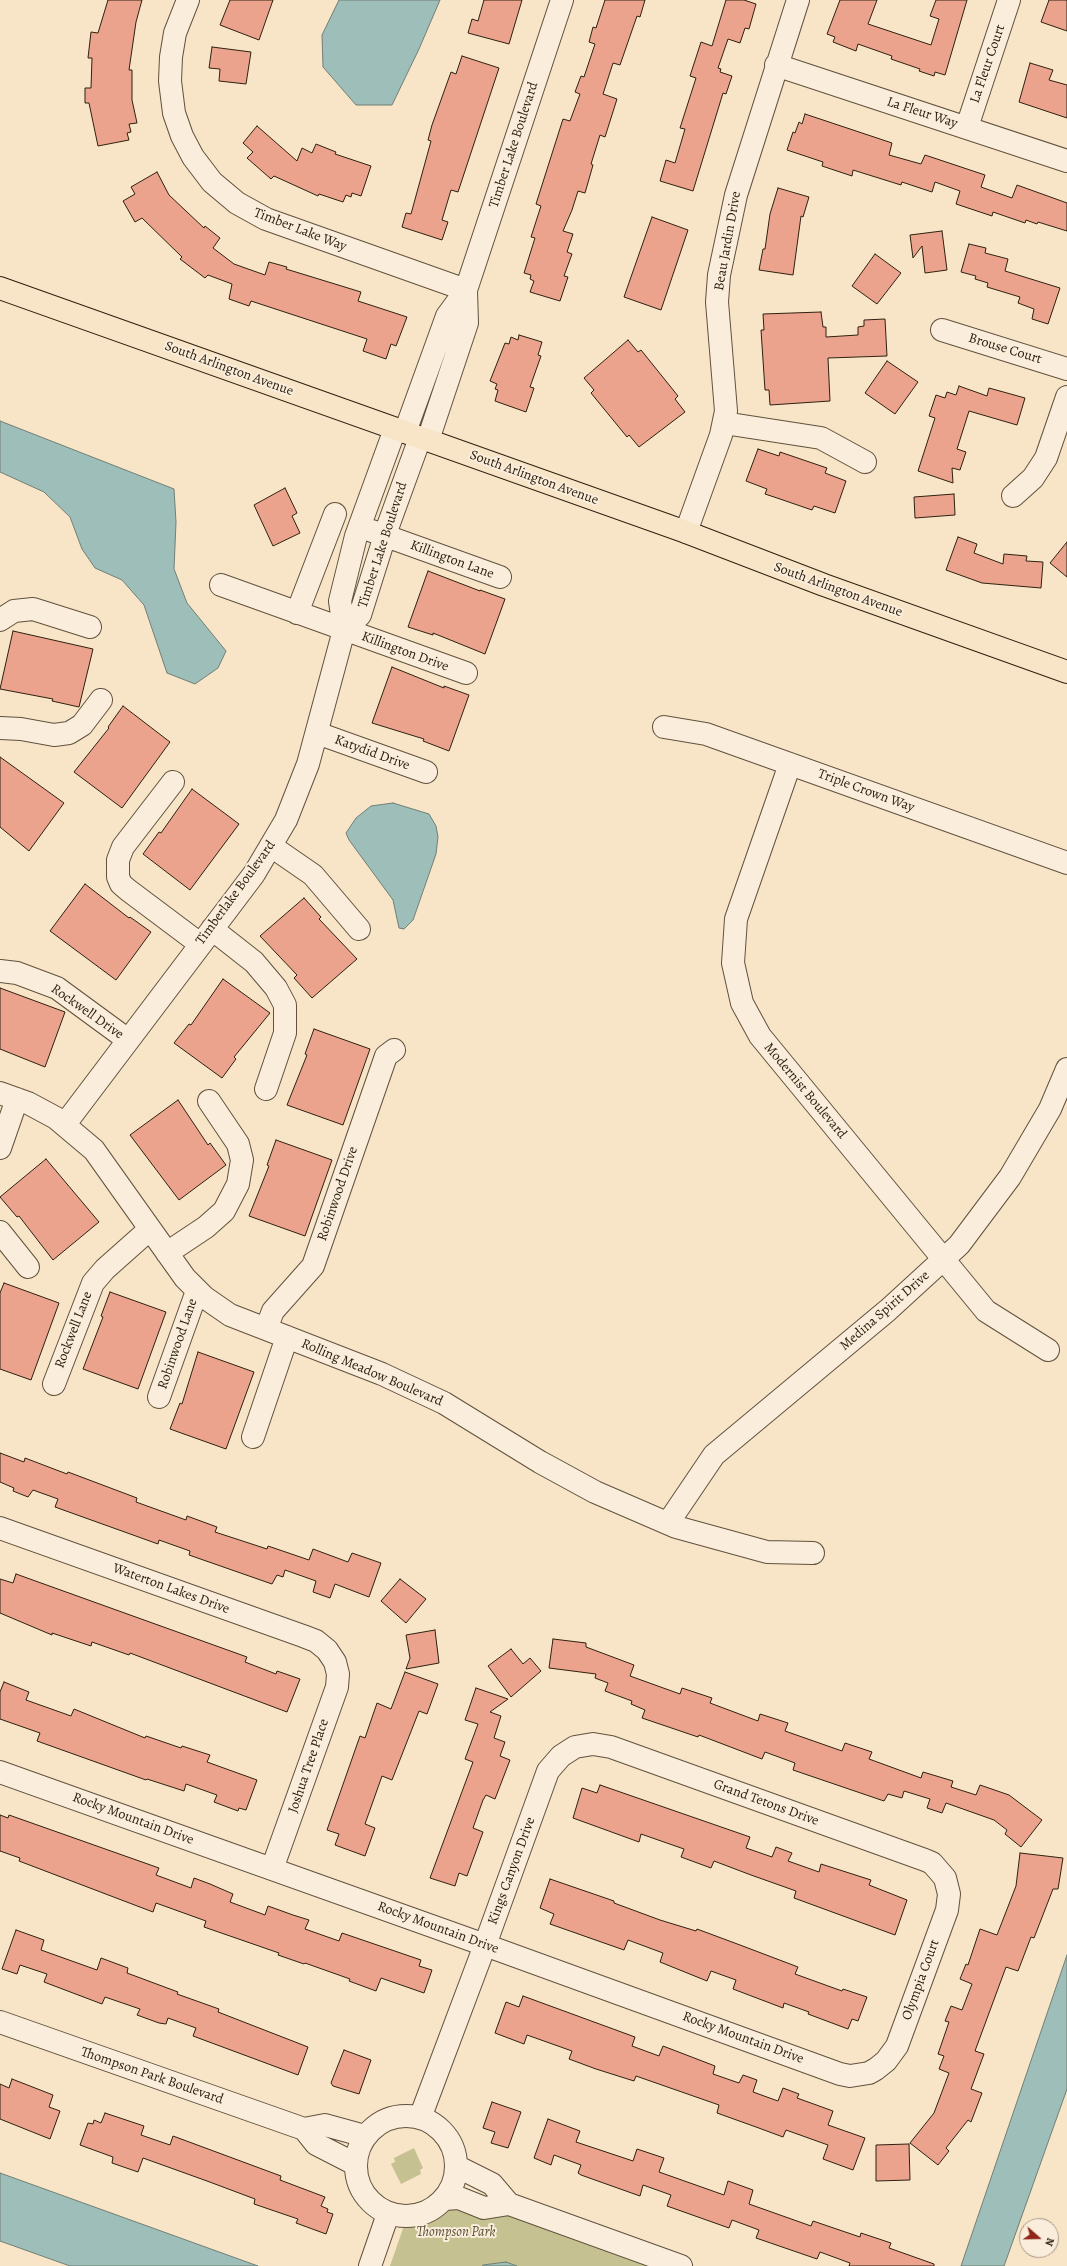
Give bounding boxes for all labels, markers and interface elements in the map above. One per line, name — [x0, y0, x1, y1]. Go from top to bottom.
street label: La Fleur Court — [967, 23, 1009, 105]
street label: Timber Lake Boulevard — [486, 80, 542, 210]
street label: La Fleur Way — [885, 94, 959, 132]
street label: Beau Jardin Drive — [711, 190, 745, 292]
street label: Timber Lake Way — [251, 205, 349, 255]
street label: Brouse Court — [966, 330, 1044, 368]
street label: South Arlington Avenue — [162, 338, 296, 400]
street label: South Arlington Avenue — [467, 447, 601, 509]
street label: Timber Lake Boulevard — [355, 480, 411, 610]
street label: Killington Lane — [408, 537, 496, 583]
street label: South Arlington Avenue — [771, 559, 905, 621]
street label: Killington Drive — [359, 628, 451, 676]
street label: Katydid Drive — [332, 732, 412, 774]
street label: Triple Crown Way — [815, 766, 917, 816]
street label: Timberlake Boulevard — [192, 838, 280, 948]
street label: Rockwell Drive — [47, 981, 127, 1043]
street label: Modernist Boulevard — [760, 1040, 850, 1142]
street label: Robinwood Drive — [314, 1145, 362, 1243]
street label: Medina Spirit Drive — [837, 1268, 933, 1354]
street label: Rockwell Lane — [52, 1289, 96, 1371]
street label: Robinwood Lane — [155, 1296, 201, 1392]
street label: Rolling Meadow Boulevard — [299, 1336, 445, 1410]
street label: Waterton Lakes Drive — [110, 1560, 232, 1618]
street label: Joshua Tree Place — [285, 1717, 333, 1815]
street label: Grand Tetons Drive — [711, 1776, 821, 1830]
street label: Rocky Mountain Drive — [70, 1789, 196, 1849]
street label: Kings Canyon Drive — [485, 1815, 539, 1927]
street label: Rocky Mountain Drive — [375, 1898, 501, 1958]
street label: Olympia Court — [899, 1937, 943, 2023]
street label: Rocky Mountain Drive — [680, 2008, 806, 2068]
street label: Thompson Park Boulevard — [78, 2044, 226, 2108]
north arrow — [1019, 2218, 1059, 2258]
park label: Thompson Park — [416, 2225, 496, 2241]
text: N — [1041, 2236, 1058, 2248]

